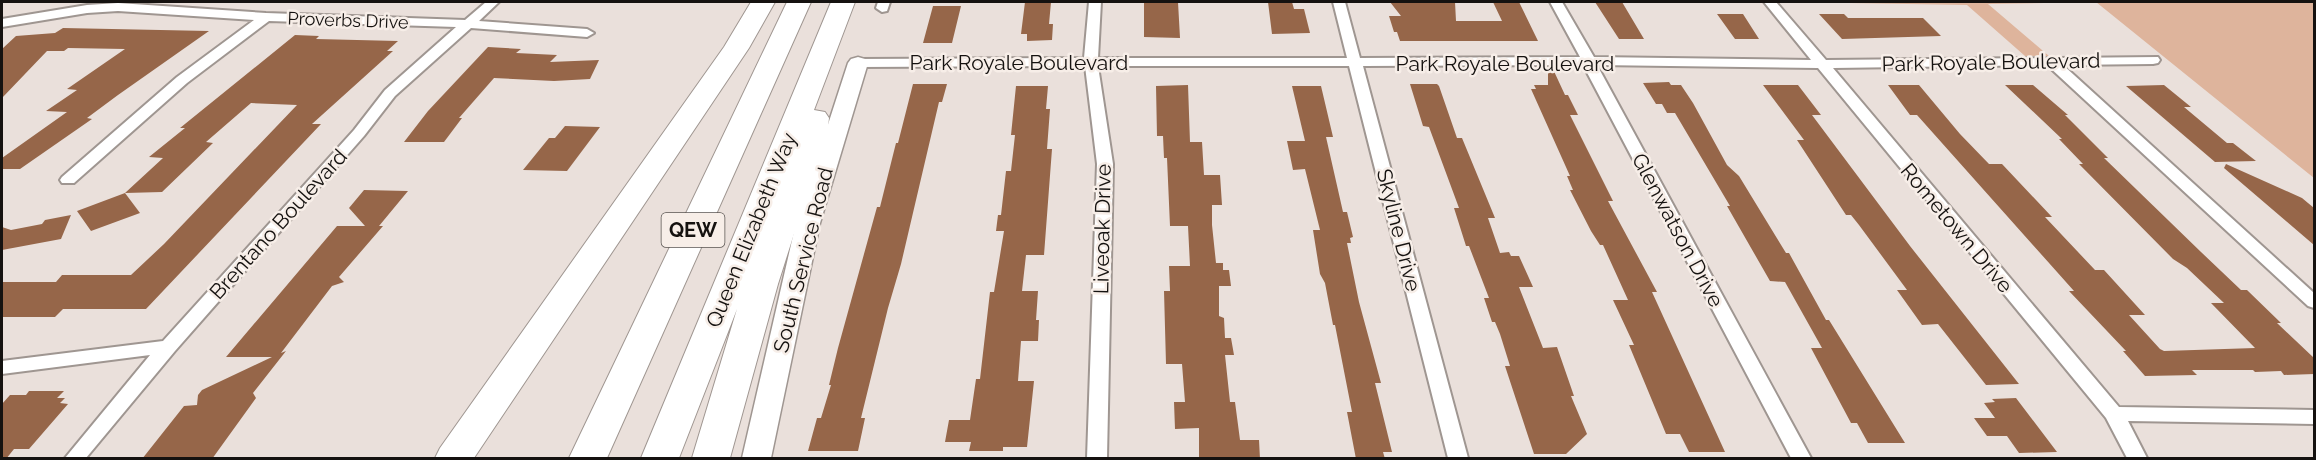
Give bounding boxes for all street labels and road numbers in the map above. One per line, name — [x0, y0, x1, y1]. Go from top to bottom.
street label: Proverbs Drive — [287, 7, 409, 33]
street label: Park Royale Boulevard — [1881, 48, 2101, 76]
street label: Park Royale Boulevard — [910, 50, 1128, 75]
street label: Park Royale Boulevard — [1396, 51, 1614, 76]
street label: Queen Elizabeth Way — [700, 129, 802, 331]
street label: Brentano Boulevard — [204, 144, 352, 304]
street label: Glenwatson Drive — [1627, 149, 1729, 311]
street label: Rometown Drive — [1896, 158, 2018, 298]
street label: Liveoak Drive — [1088, 164, 1116, 294]
street label: South Service Road — [768, 165, 838, 355]
street label: Skyline Drive — [1372, 166, 1426, 294]
road number: QEW — [662, 213, 724, 247]

